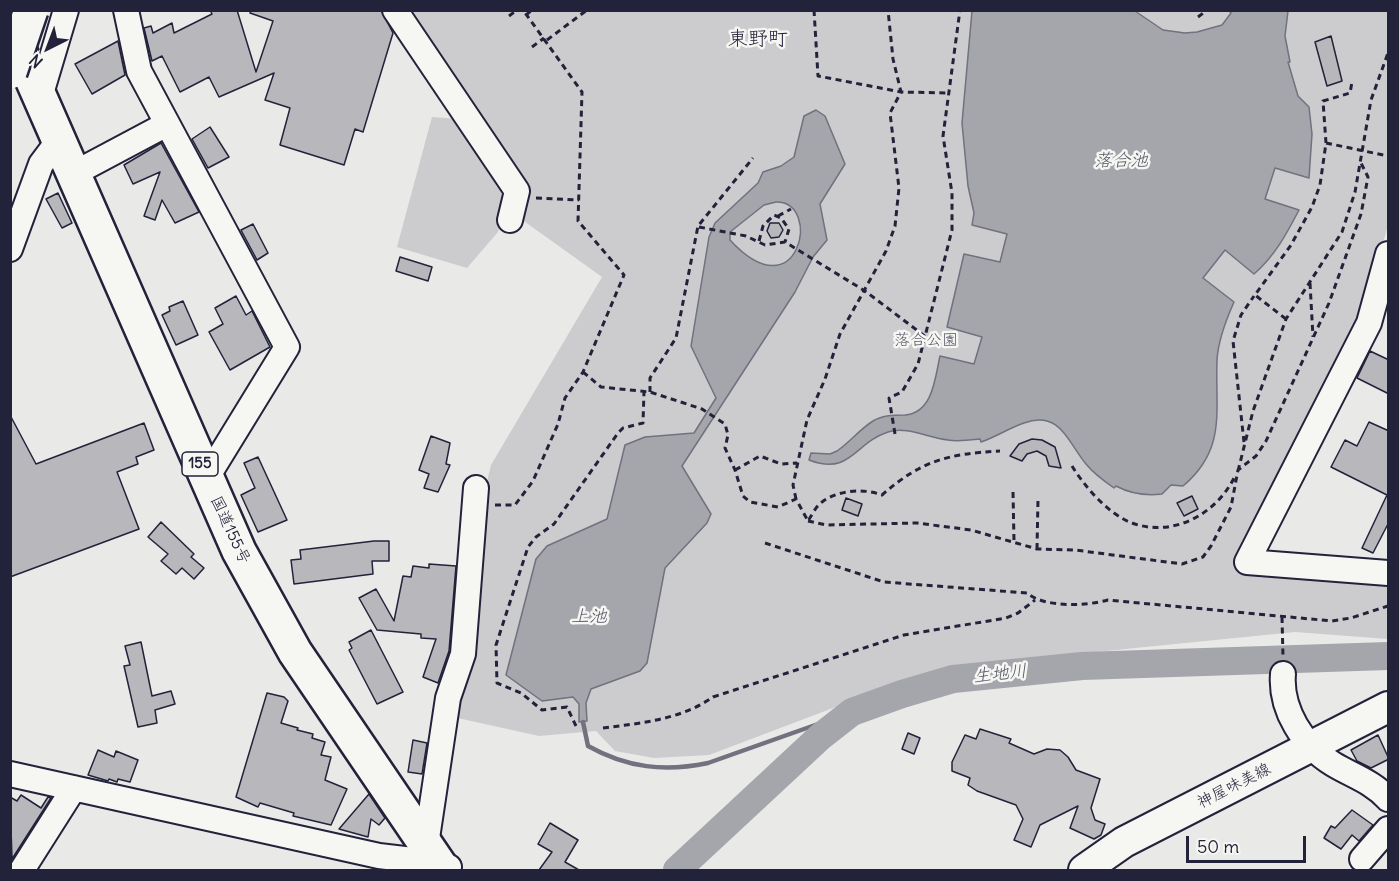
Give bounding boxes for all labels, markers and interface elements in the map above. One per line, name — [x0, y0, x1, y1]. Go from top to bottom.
north arrow — [18, 18, 78, 78]
district label: 東野町 — [728, 27, 788, 51]
text: N — [25, 50, 47, 73]
water label: 落合池 — [1094, 150, 1148, 172]
park label: 落合公園 — [894, 330, 958, 350]
road number: 155 — [182, 452, 218, 476]
street label: 国道155号 — [206, 493, 254, 567]
water label: 上池 — [571, 606, 607, 628]
water label: 生地川 — [972, 660, 1028, 688]
street label: 神屋味美線 — [1194, 759, 1274, 813]
scale bar — [1189, 824, 1309, 862]
text: 50 m — [1197, 835, 1239, 858]

